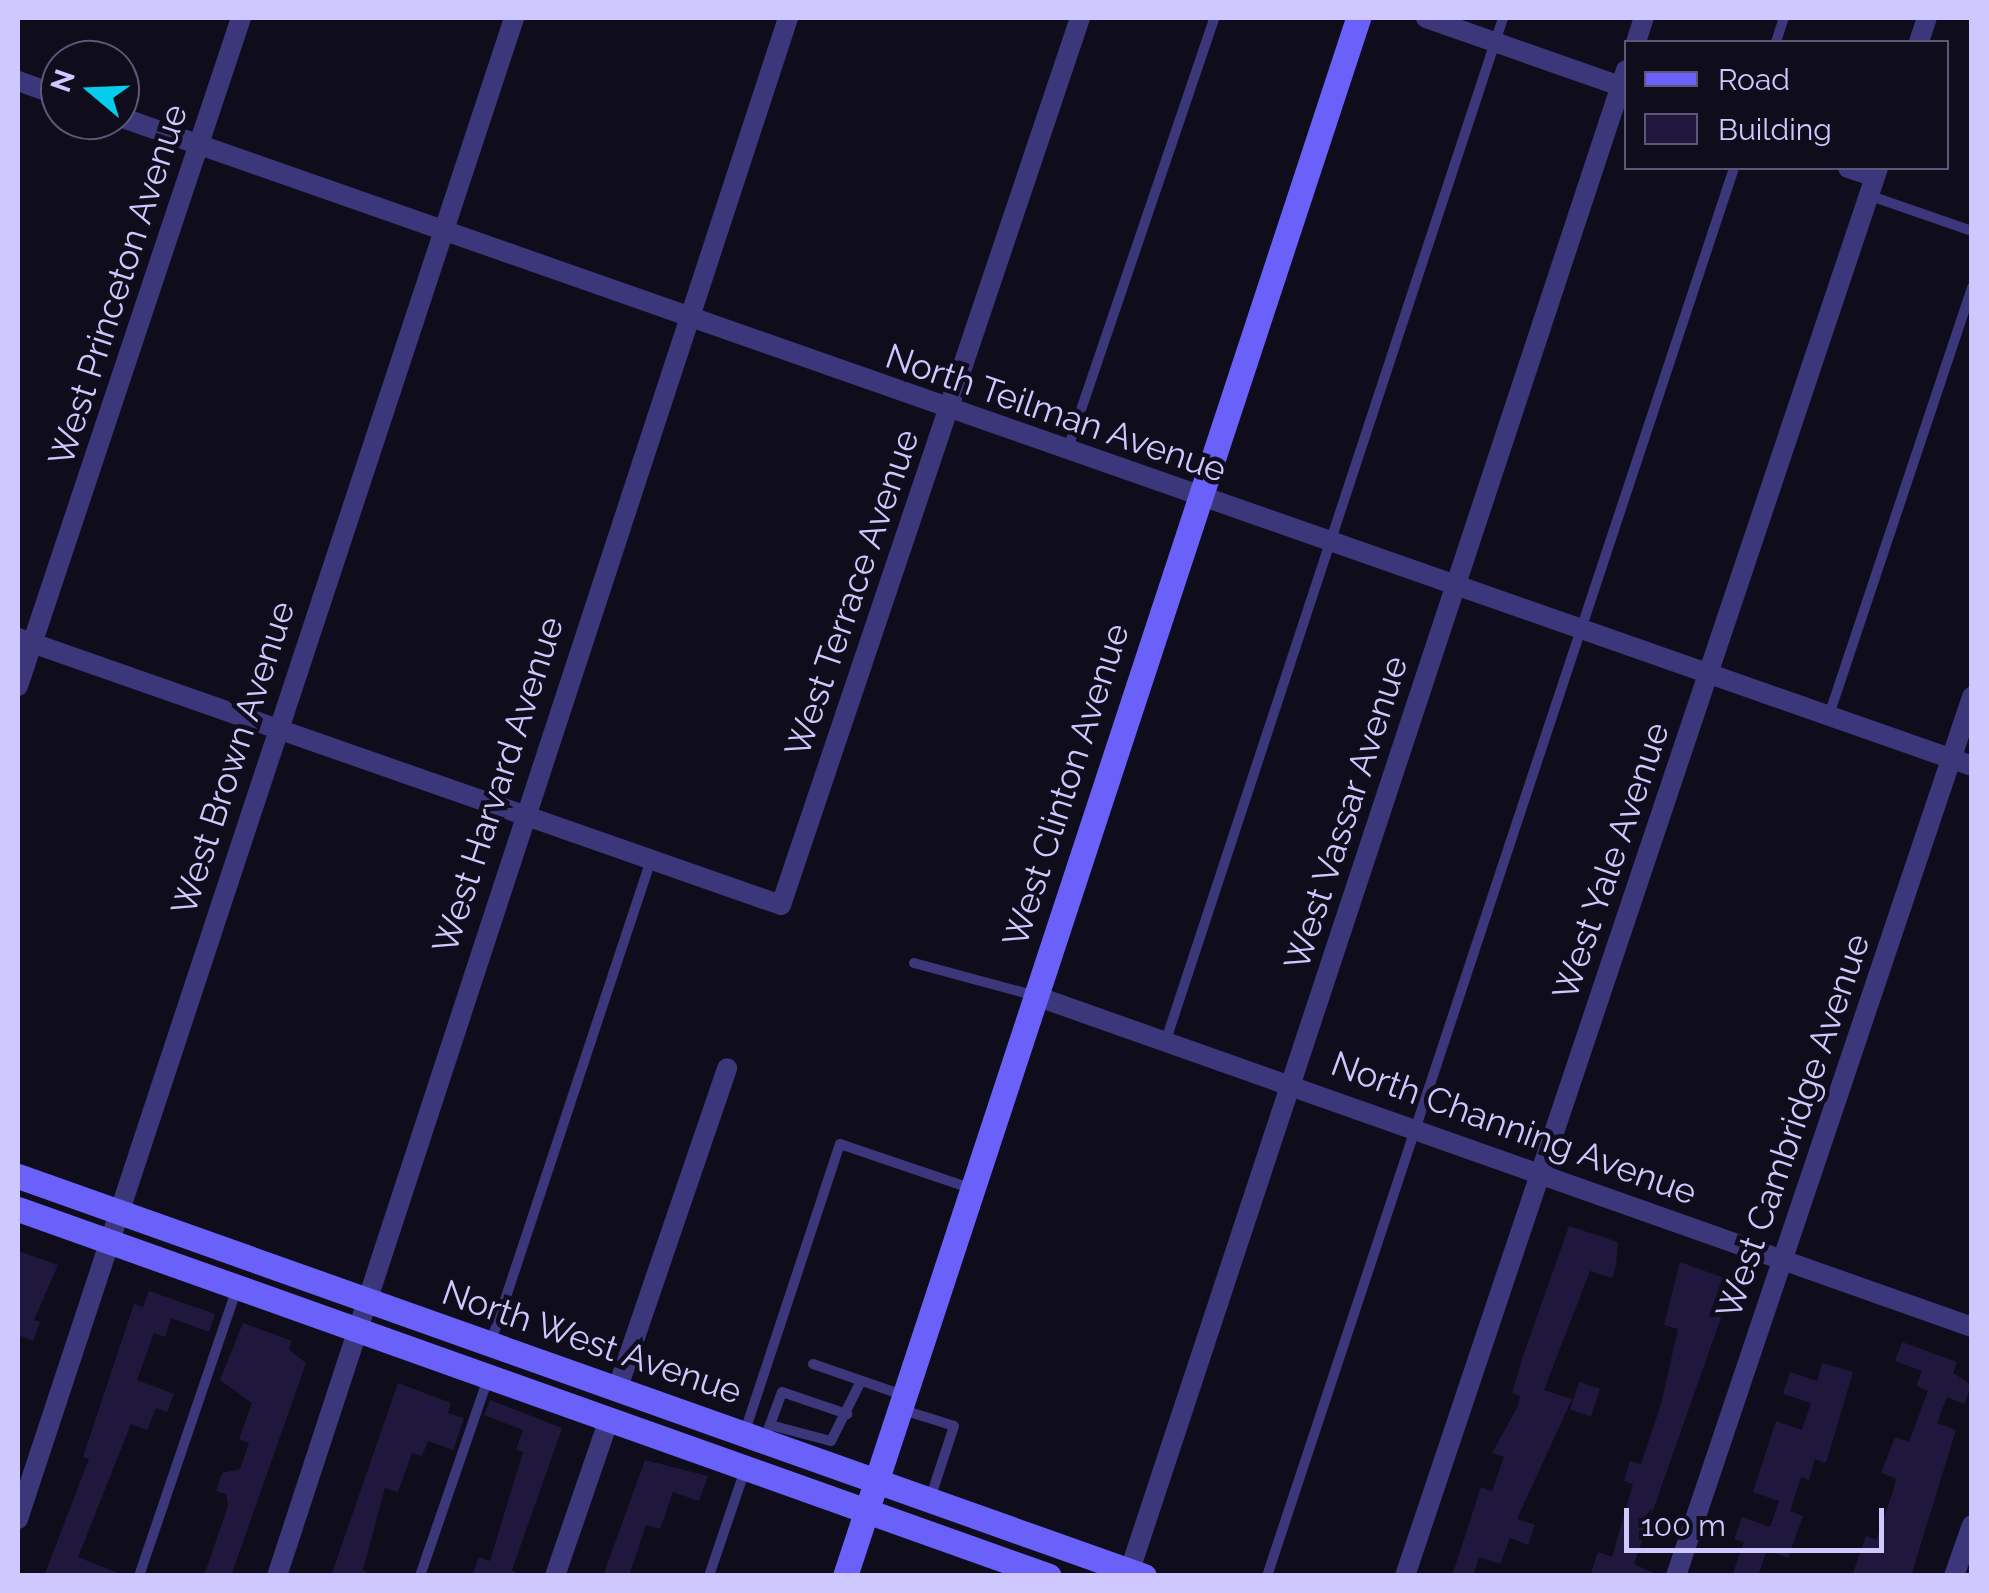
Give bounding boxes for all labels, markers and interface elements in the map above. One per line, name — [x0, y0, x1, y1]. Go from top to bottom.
north arrow — [40, 40, 140, 140]
legend — [1624, 40, 1949, 170]
text: Road — [1718, 62, 1790, 97]
text: N — [44, 65, 82, 96]
street label: West Princeton Avenue — [40, 99, 196, 471]
text: Building — [1718, 112, 1832, 147]
street label: North Teilman Avenue — [879, 335, 1233, 491]
street label: West Terrace Avenue — [776, 423, 928, 763]
street label: West Brown Avenue — [162, 595, 304, 921]
street label: West Harvard Avenue — [424, 611, 572, 959]
street label: West Clinton Avenue — [994, 618, 1138, 952]
street label: West Vassar Avenue — [1275, 649, 1417, 977]
street label: West Yale Avenue — [1543, 716, 1679, 1006]
street label: West Cambridge Avenue — [1707, 928, 1879, 1324]
street label: North Channing Avenue — [1325, 1042, 1703, 1214]
street label: North West Avenue — [436, 1271, 748, 1413]
scale bar — [1629, 1488, 1889, 1550]
text: 100 m — [1641, 1508, 1726, 1543]

